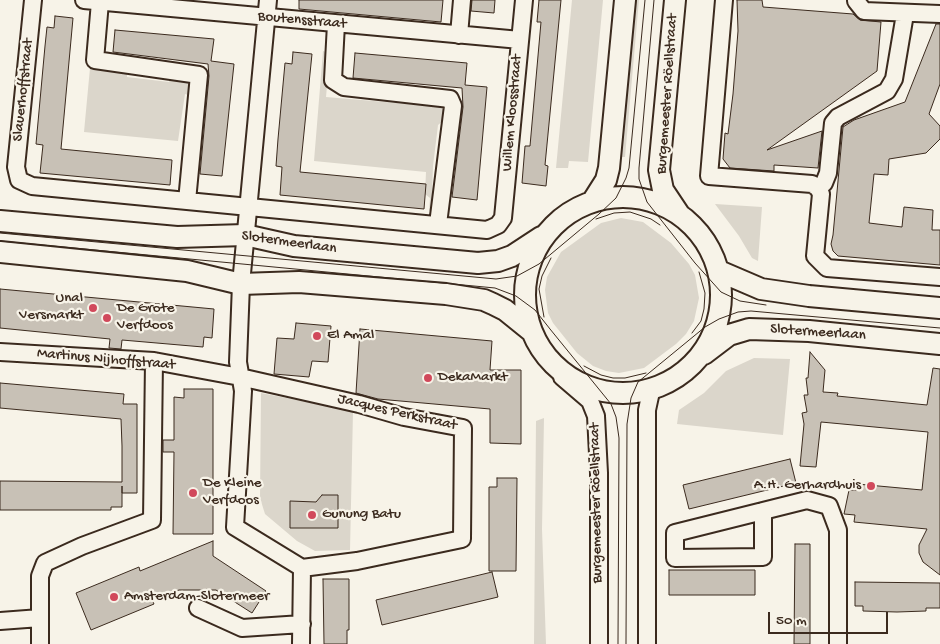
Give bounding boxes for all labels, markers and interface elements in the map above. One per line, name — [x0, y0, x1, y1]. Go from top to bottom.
street label: Boutensstraat — [257, 8, 347, 34]
street label: Burgemeester Röellstraat — [653, 13, 683, 175]
street label: Slauerhoffstraat — [10, 38, 38, 142]
street label: Willem Kloosstraat — [499, 54, 527, 172]
street label: Slotermeerlaan — [240, 227, 338, 259]
place label: Unal Versmarkt — [19, 290, 83, 325]
place label: De Grote Verfdoos — [117, 300, 174, 335]
marker: Unal Versmarkt — [87, 302, 99, 314]
marker: De Grote Verfdoos — [101, 312, 113, 324]
street label: Slotermeerlaan — [770, 321, 866, 345]
place label: El Amal — [327, 327, 374, 345]
marker: El Amal — [311, 330, 323, 342]
street label: Martinus Nijhoffstraat — [36, 345, 176, 375]
place label: DekaMarkt — [438, 369, 507, 387]
marker: DekaMarkt — [422, 372, 434, 384]
street label: Jacques Perkstraat — [336, 391, 458, 435]
street label: Burgemeester Röellstraat — [587, 423, 607, 583]
place label: De Kleine Verfdoos — [203, 475, 261, 510]
place label: A.H. Gerhardhuis — [754, 477, 861, 495]
marker: A.H. Gerhardhuis — [865, 480, 877, 492]
marker: De Kleine Verfdoos — [187, 487, 199, 499]
place label: Gunung Batu — [322, 506, 401, 524]
marker: Gunung Batu — [306, 509, 318, 521]
place label: Amsterdam-Slotermeer — [124, 588, 269, 606]
marker: Amsterdam-Slotermeer — [108, 591, 120, 603]
scale bar — [770, 602, 890, 634]
text: 50 m — [776, 612, 807, 630]

